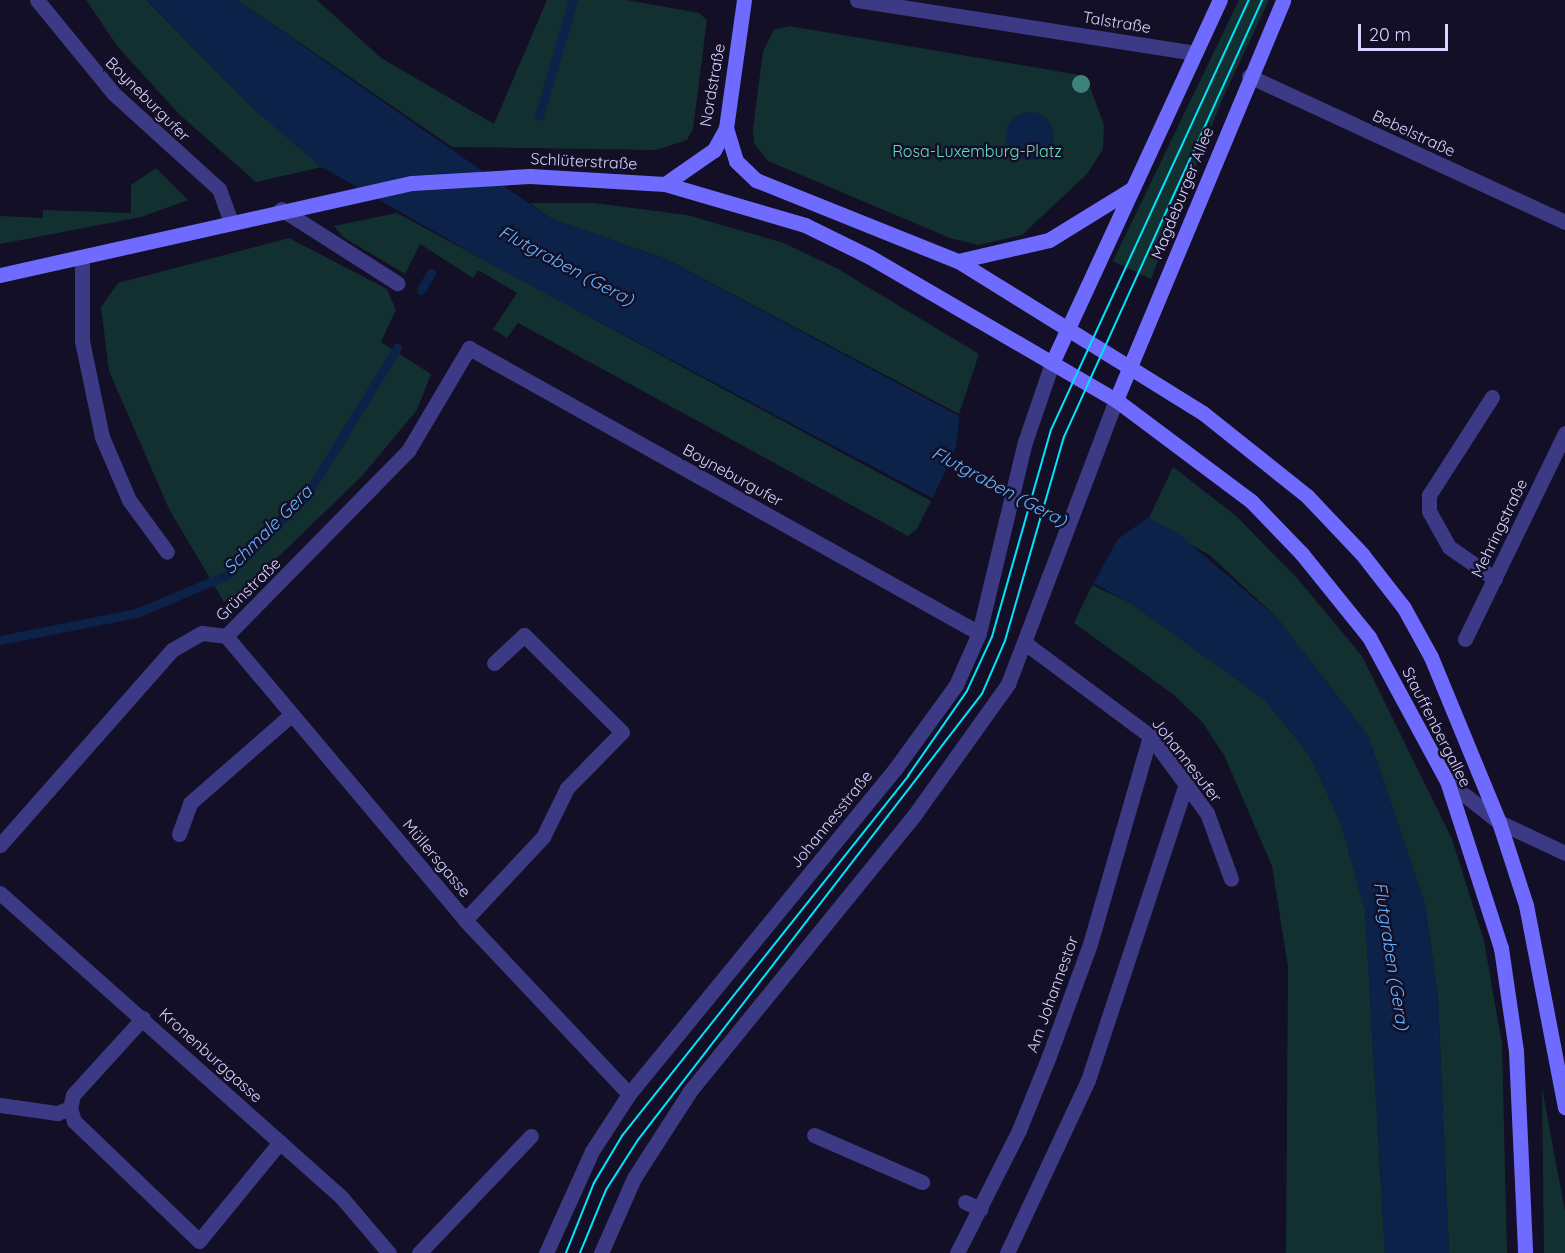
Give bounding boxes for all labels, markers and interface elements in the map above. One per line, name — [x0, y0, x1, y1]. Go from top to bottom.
street label: Talstraße — [1082, 7, 1152, 37]
scale bar — [1361, 12, 1451, 50]
text: 20 m — [1369, 23, 1411, 46]
street label: Nordstraße — [695, 42, 729, 128]
street label: Boyneburgufer — [102, 53, 194, 145]
street label: Bebelstraße — [1370, 105, 1458, 161]
street label: Magdeburger Allee — [1147, 124, 1217, 262]
park label: Rosa-Luxemburg-Platz — [892, 141, 1062, 161]
street label: Schlüterstraße — [530, 149, 638, 173]
water label: Flutgraben (Gera) — [495, 221, 637, 311]
street label: Boyneburgufer — [680, 440, 786, 510]
water label: Flutgraben (Gera) — [928, 442, 1070, 532]
street label: Mehringstraße — [1467, 476, 1531, 580]
water label: Schmale Gera — [219, 481, 317, 579]
street label: Grünstraße — [211, 553, 285, 625]
street label: Stauffenbergallee — [1398, 664, 1476, 790]
street label: Johannesufer — [1148, 714, 1226, 806]
street label: Johannesstraße — [786, 766, 876, 872]
street label: Müllersgasse — [399, 815, 475, 901]
water label: Flutgraben (Gera) — [1369, 880, 1413, 1032]
street label: Am Johannestor — [1022, 933, 1082, 1055]
street label: Kronenburggasse — [156, 1004, 266, 1106]

